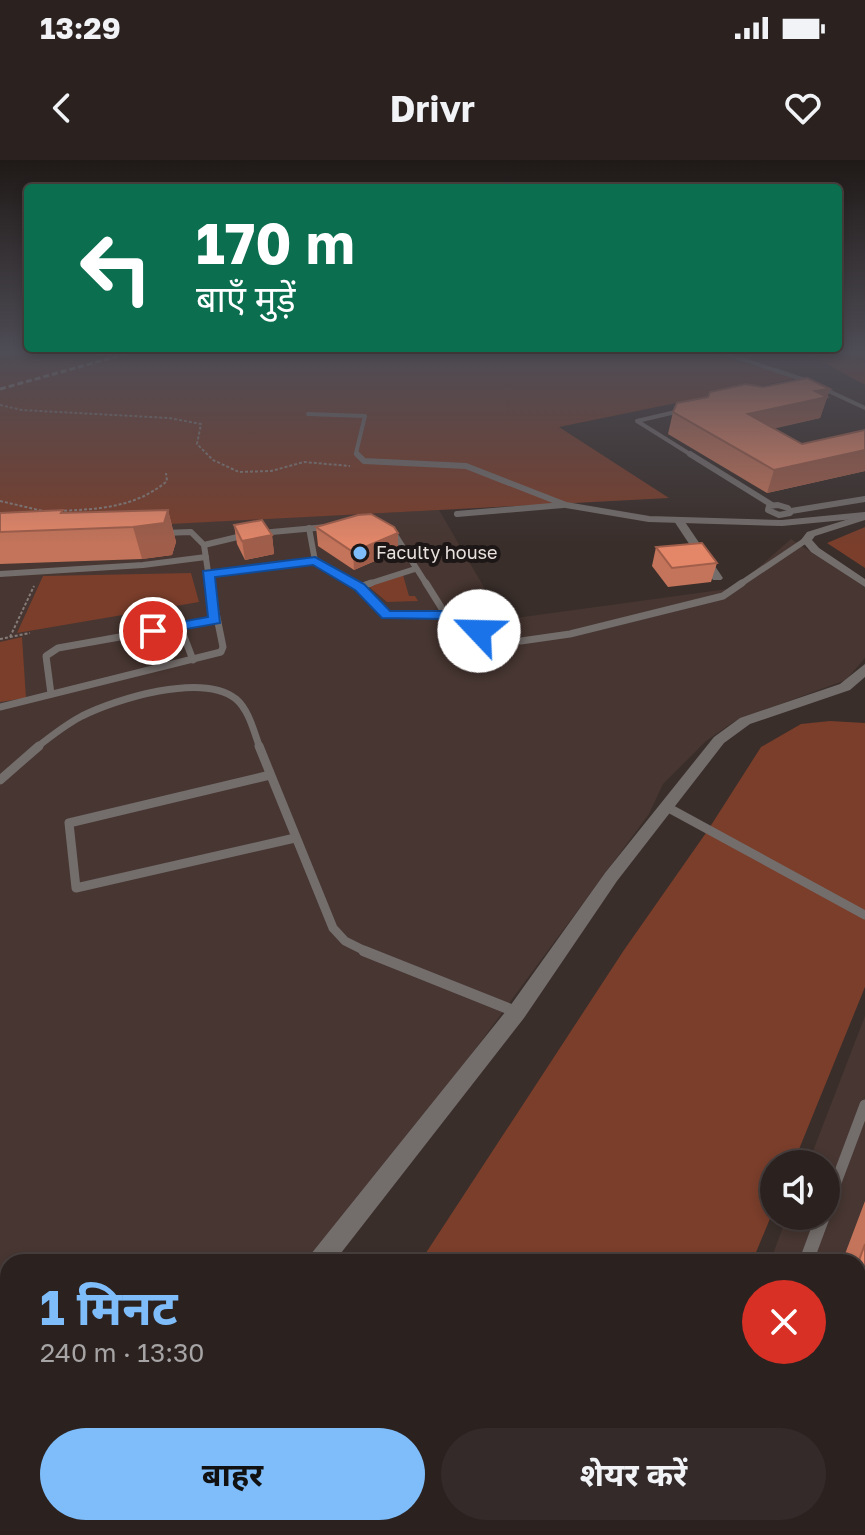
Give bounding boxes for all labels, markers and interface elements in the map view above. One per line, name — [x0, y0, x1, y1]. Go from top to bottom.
text: 13:29 — [40, 10, 121, 46]
icon: back — [40, 86, 84, 130]
icon: heart — [781, 86, 825, 130]
text: Drivr — [390, 87, 475, 130]
text: 170 m — [196, 209, 355, 276]
icon: left — [64, 216, 168, 320]
text: बाएँ मुड़ें — [196, 277, 296, 320]
place label: Faculty house — [376, 541, 498, 563]
marker: Faculty house — [351, 544, 369, 562]
position arrow — [437, 589, 521, 673]
pin — [119, 597, 187, 665]
icon: arrive — [131, 609, 175, 653]
map controls — [760, 1150, 840, 1230]
button: sound — [760, 1150, 840, 1230]
text: 1 मिनट — [40, 1278, 177, 1336]
button: close — [742, 1280, 826, 1364]
text: 240 m · 13:30 — [40, 1337, 204, 1368]
button: बाहर — [40, 1428, 425, 1520]
button: शेयर करें — [441, 1428, 826, 1520]

